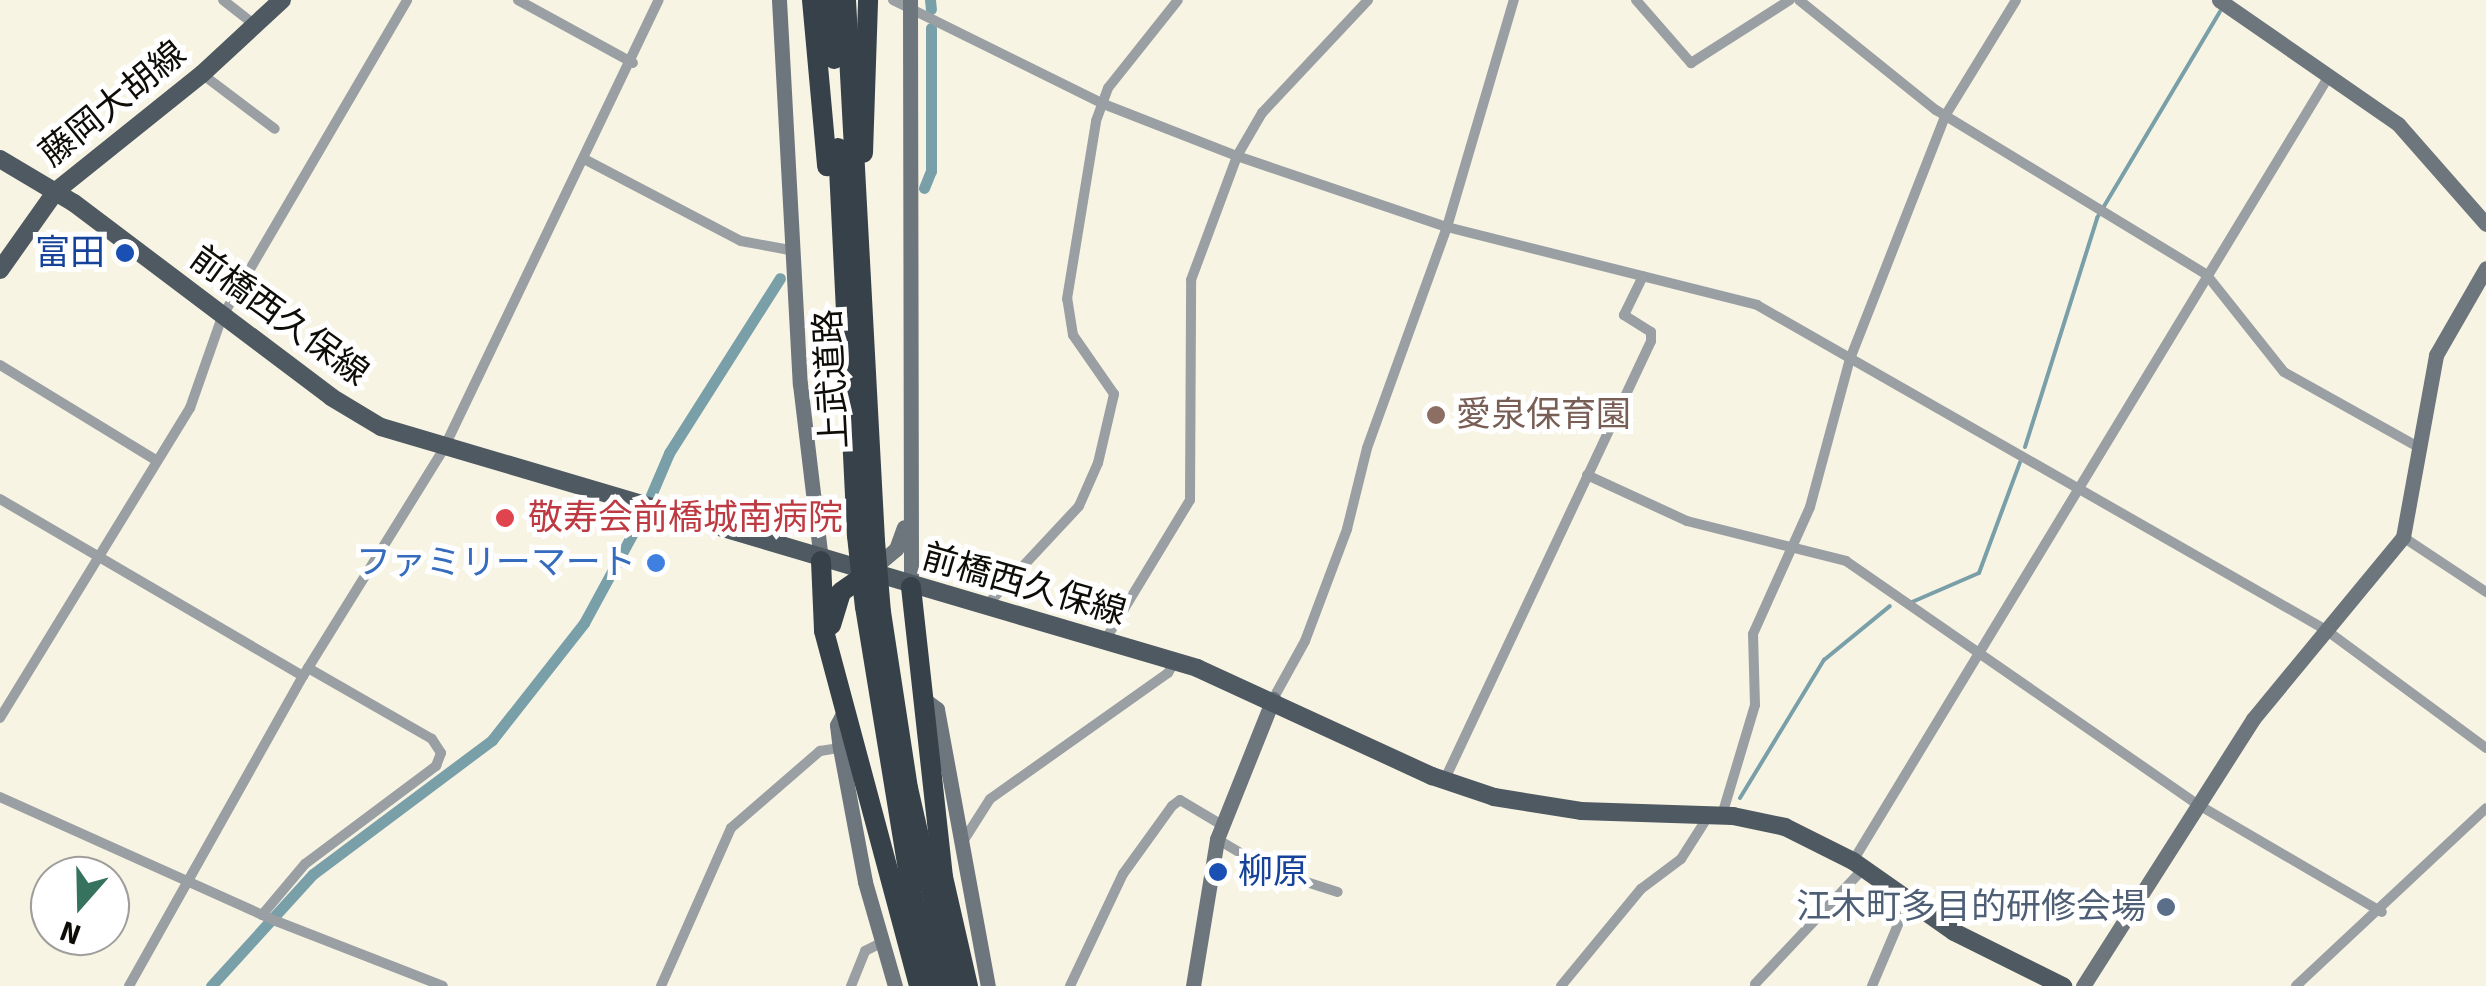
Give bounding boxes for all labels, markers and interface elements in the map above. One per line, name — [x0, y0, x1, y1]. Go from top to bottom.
street label: 藤岡大胡線 — [32, 33, 194, 175]
place label: 富田 — [35, 232, 105, 274]
street label: 前橋西久保線 — [182, 237, 376, 395]
marker: 富田 — [114, 242, 136, 264]
street label: 上武道路 — [807, 308, 857, 450]
place label: 愛泉保育園 — [1456, 394, 1631, 436]
marker: 愛泉保育園 — [1425, 404, 1447, 426]
place label: 敬寿会前橋城南病院 — [528, 497, 843, 539]
marker: 敬寿会前橋城南病院 — [492, 505, 518, 531]
street label: 前橋西久保線 — [917, 536, 1131, 634]
place label: ファミリーマート — [356, 542, 636, 584]
marker: ファミリーマート — [645, 552, 667, 574]
place label: 柳原 — [1238, 851, 1308, 893]
north arrow — [30, 856, 130, 956]
marker: 柳原 — [1207, 861, 1229, 883]
place label: 江木町多目的研修会場 — [1796, 886, 2146, 928]
marker: 江木町多目的研修会場 — [2155, 896, 2177, 918]
text: N — [55, 913, 85, 952]

